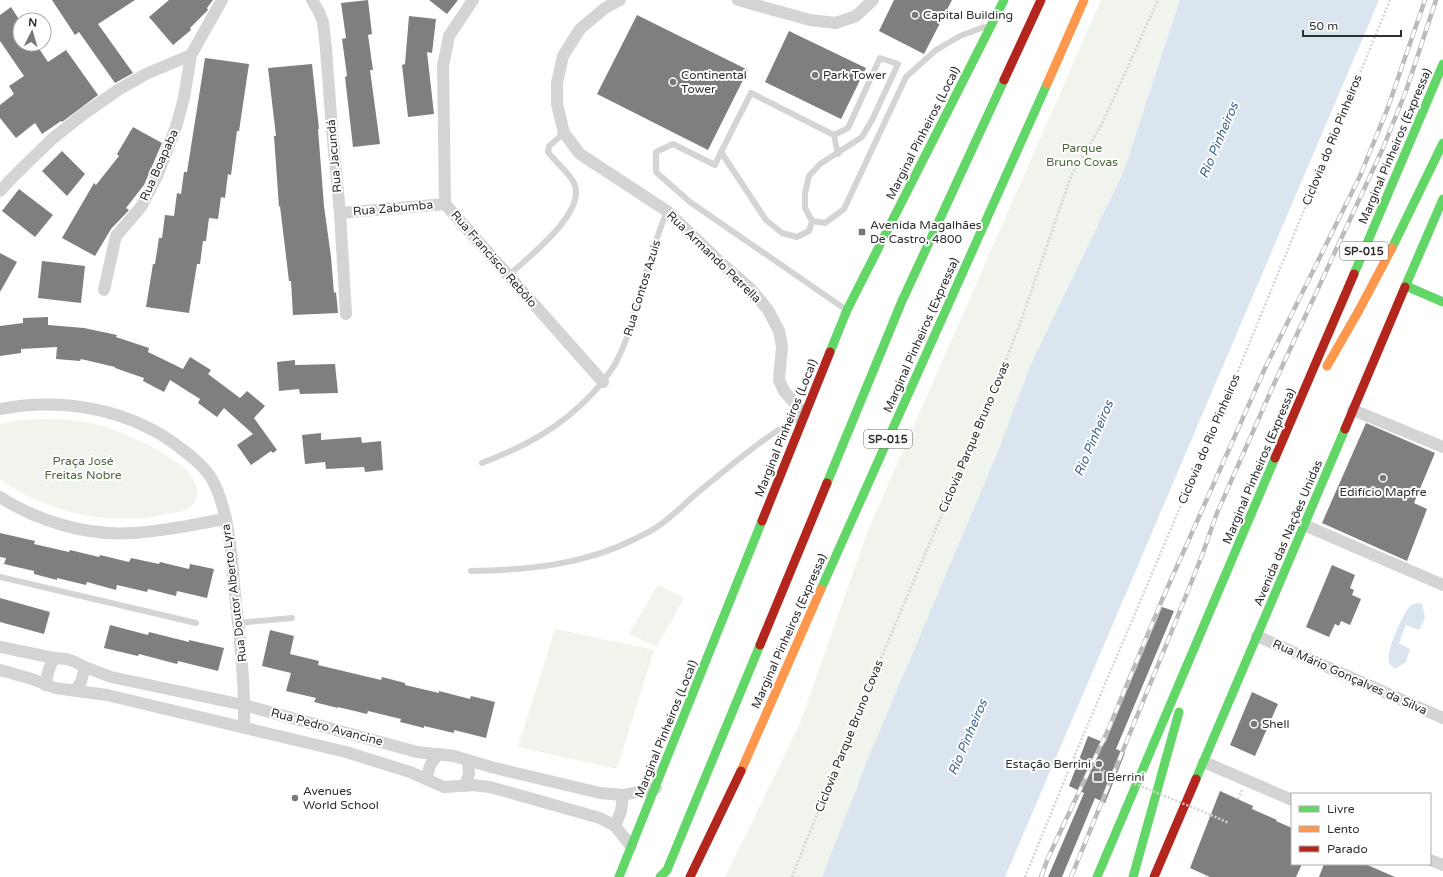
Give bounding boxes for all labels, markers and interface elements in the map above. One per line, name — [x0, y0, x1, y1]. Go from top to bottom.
place label: Capital Building — [923, 8, 1013, 22]
marker: Capital Building — [910, 10, 920, 20]
north arrow — [12, 12, 52, 52]
scale bar — [1303, 12, 1401, 38]
text: N — [28, 16, 38, 29]
text: 50 m — [1309, 19, 1338, 33]
street label: Marginal Pinheiros (Local) — [883, 64, 963, 202]
street label: Marginal Pinheiros (Expressa) — [1356, 66, 1434, 226]
place label: Continental Tower — [681, 68, 747, 96]
place label: Park Tower — [823, 68, 887, 82]
marker: Park Tower — [810, 70, 820, 80]
street label: Ciclovia do Rio Pinheiros — [1299, 72, 1365, 207]
marker: Continental Tower — [668, 77, 678, 87]
water label: Rio Pinheiros — [1196, 99, 1242, 181]
street label: Rua Jacundá — [324, 119, 344, 193]
street label: Rua Boapaba — [137, 127, 181, 203]
park label: Parque Bruno Covas — [1046, 141, 1118, 169]
street label: Rua Zabumba — [352, 198, 434, 218]
street label: Rua Francisco Rebôlo — [448, 208, 540, 310]
street label: Rua Armando Petrella — [664, 208, 764, 306]
place label: Avenida Magalhães De Castro, 4800 — [870, 218, 982, 246]
marker: Avenida Magalhães De Castro, 4800 — [857, 227, 867, 237]
street label: Rua Contos Azuis — [621, 238, 663, 338]
road number: SP-015 — [1340, 242, 1388, 260]
street label: Marginal Pinheiros (Expressa) — [880, 255, 962, 415]
street label: Marginal Pinheiros (Local) — [752, 357, 820, 499]
street label: Ciclovia Parque Bruno Covas — [936, 359, 1012, 515]
street label: Ciclovia do Rio Pinheiros — [1175, 372, 1243, 506]
street label: Marginal Pinheiros (Expressa) — [1220, 386, 1298, 546]
water label: Rio Pinheiros — [1071, 397, 1117, 479]
road number: SP-015 — [864, 430, 912, 448]
park label: Praça José Freitas Nobre — [45, 454, 122, 482]
street label: Avenida das Nações Unidas — [1251, 458, 1325, 608]
marker: Edifício Mapfre — [1378, 473, 1388, 483]
place label: Edifício Mapfre — [1339, 485, 1427, 499]
street label: Rua Doutor Alberto Lyra — [219, 523, 249, 663]
street label: Marginal Pinheiros (Expressa) — [748, 551, 830, 711]
street label: Rua Mário Gonçalves da Silva — [1271, 637, 1429, 717]
street label: Marginal Pinheiros (Local) — [632, 658, 700, 800]
street label: Ciclovia Parque Bruno Covas — [812, 658, 886, 814]
water label: Rio Pinheiros — [945, 696, 991, 778]
street label: Rua Pedro Avancine — [270, 705, 385, 749]
place label: Shell — [1262, 717, 1289, 731]
marker: Shell — [1249, 719, 1259, 729]
place label: Estação Berrini — [1005, 757, 1091, 771]
marker: Estação Berrini — [1094, 759, 1104, 769]
place label: Berrini — [1107, 770, 1145, 784]
marker: Berrini — [1092, 771, 1104, 783]
place label: Avenues World School — [303, 784, 379, 812]
marker: Avenues World School — [290, 793, 300, 803]
legend — [1291, 793, 1431, 865]
text: Livre — [1327, 802, 1355, 816]
text: Lento — [1327, 822, 1360, 836]
text: Parado — [1327, 842, 1368, 856]

